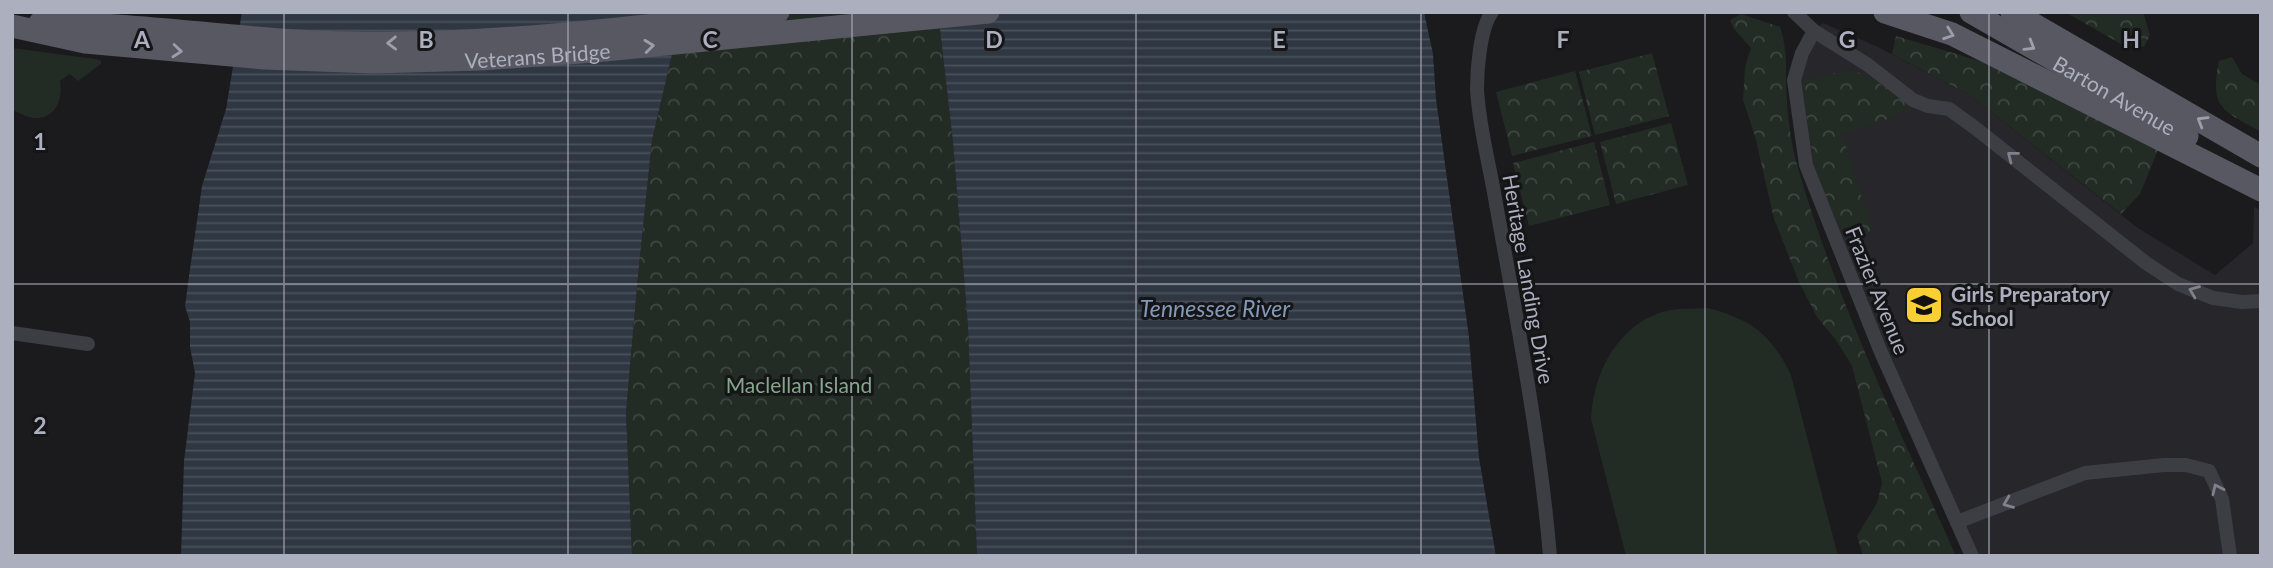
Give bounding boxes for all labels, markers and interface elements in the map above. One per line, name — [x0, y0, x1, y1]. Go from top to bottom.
text: A — [133, 25, 151, 53]
text: B — [418, 25, 434, 53]
text: C — [702, 25, 718, 53]
text: D — [985, 25, 1003, 53]
text: E — [1272, 25, 1286, 53]
text: F — [1556, 25, 1570, 53]
text: G — [1839, 25, 1855, 53]
text: H — [2122, 25, 2140, 53]
one-way arrow — [1943, 26, 1955, 40]
one-way arrow — [386, 35, 397, 51]
street label: Veterans Bridge — [464, 37, 611, 72]
one-way arrow — [2023, 37, 2036, 50]
one-way arrow — [644, 39, 655, 54]
one-way arrow — [172, 43, 183, 58]
street label: Barton Avenue — [2049, 50, 2181, 140]
one-way arrow — [2197, 116, 2209, 129]
text: 1 — [33, 127, 47, 155]
one-way arrow — [2007, 152, 2019, 165]
street label: Heritage Landing Drive — [1498, 172, 1560, 386]
street label: Frazier Avenue — [1841, 222, 1915, 358]
place label: Girls Preparatory School — [1951, 281, 2111, 330]
school or university icon: Girls Preparatory School — [1903, 284, 1945, 326]
one-way arrow — [2189, 285, 2201, 299]
water label: Tennessee River — [1140, 294, 1291, 322]
park label: Maclellan Island — [726, 372, 872, 397]
text: 2 — [33, 411, 47, 439]
one-way arrow — [2211, 484, 2225, 496]
one-way arrow — [2003, 495, 2016, 509]

